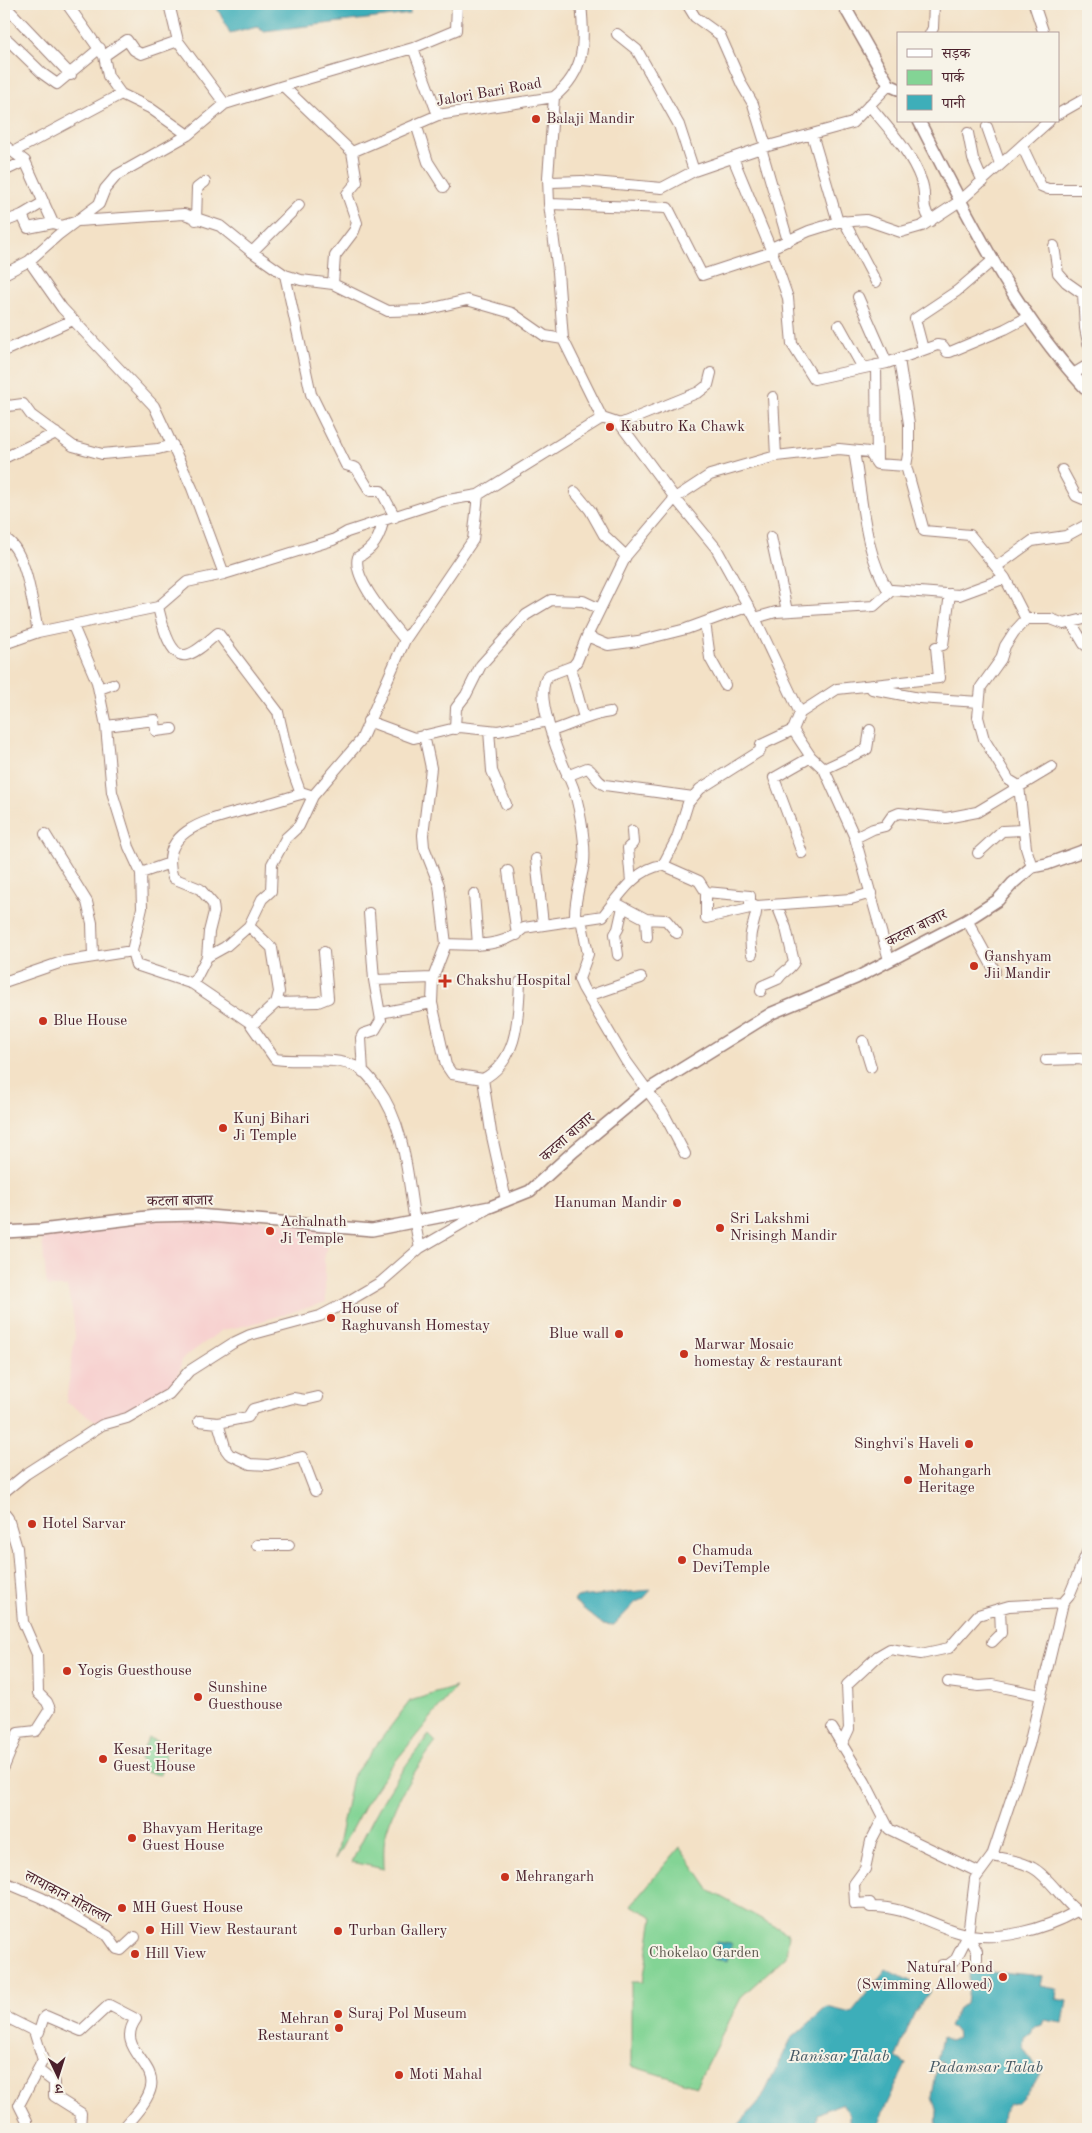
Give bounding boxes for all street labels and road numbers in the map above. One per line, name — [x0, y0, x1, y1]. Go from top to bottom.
street label: Jalori Bari Road — [435, 76, 543, 110]
street label: कटला बाजार — [883, 907, 951, 951]
street label: कटला बाजार — [537, 1110, 599, 1166]
street label: कटला बाजार — [146, 1194, 214, 1210]
street label: लायाकान मोहाल्ला — [21, 1867, 114, 1927]

